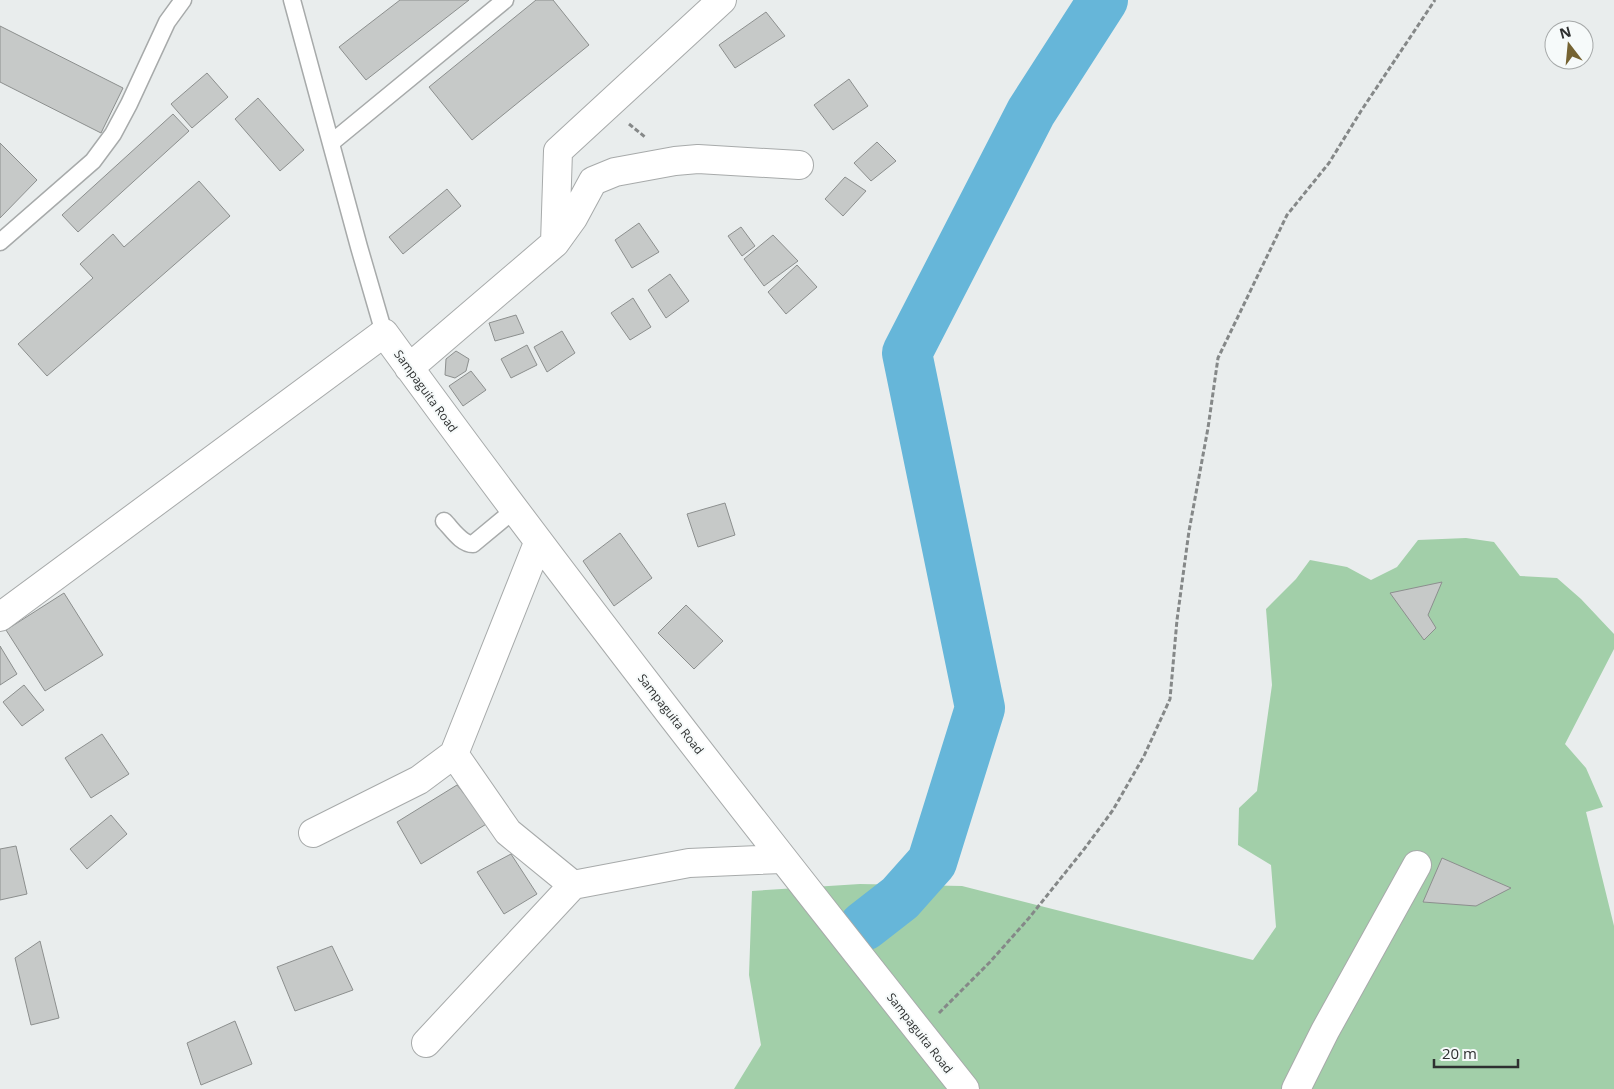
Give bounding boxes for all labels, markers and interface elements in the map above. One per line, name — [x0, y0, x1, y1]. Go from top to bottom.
north arrow — [1544, 20, 1594, 70]
text: N — [1557, 21, 1573, 43]
street label: Sampaguita Road — [390, 346, 462, 436]
street label: Sampaguita Road — [634, 670, 708, 758]
street label: Sampaguita Road — [883, 989, 957, 1077]
scale bar — [1434, 1036, 1518, 1068]
text: 20 m — [1442, 1043, 1477, 1063]

